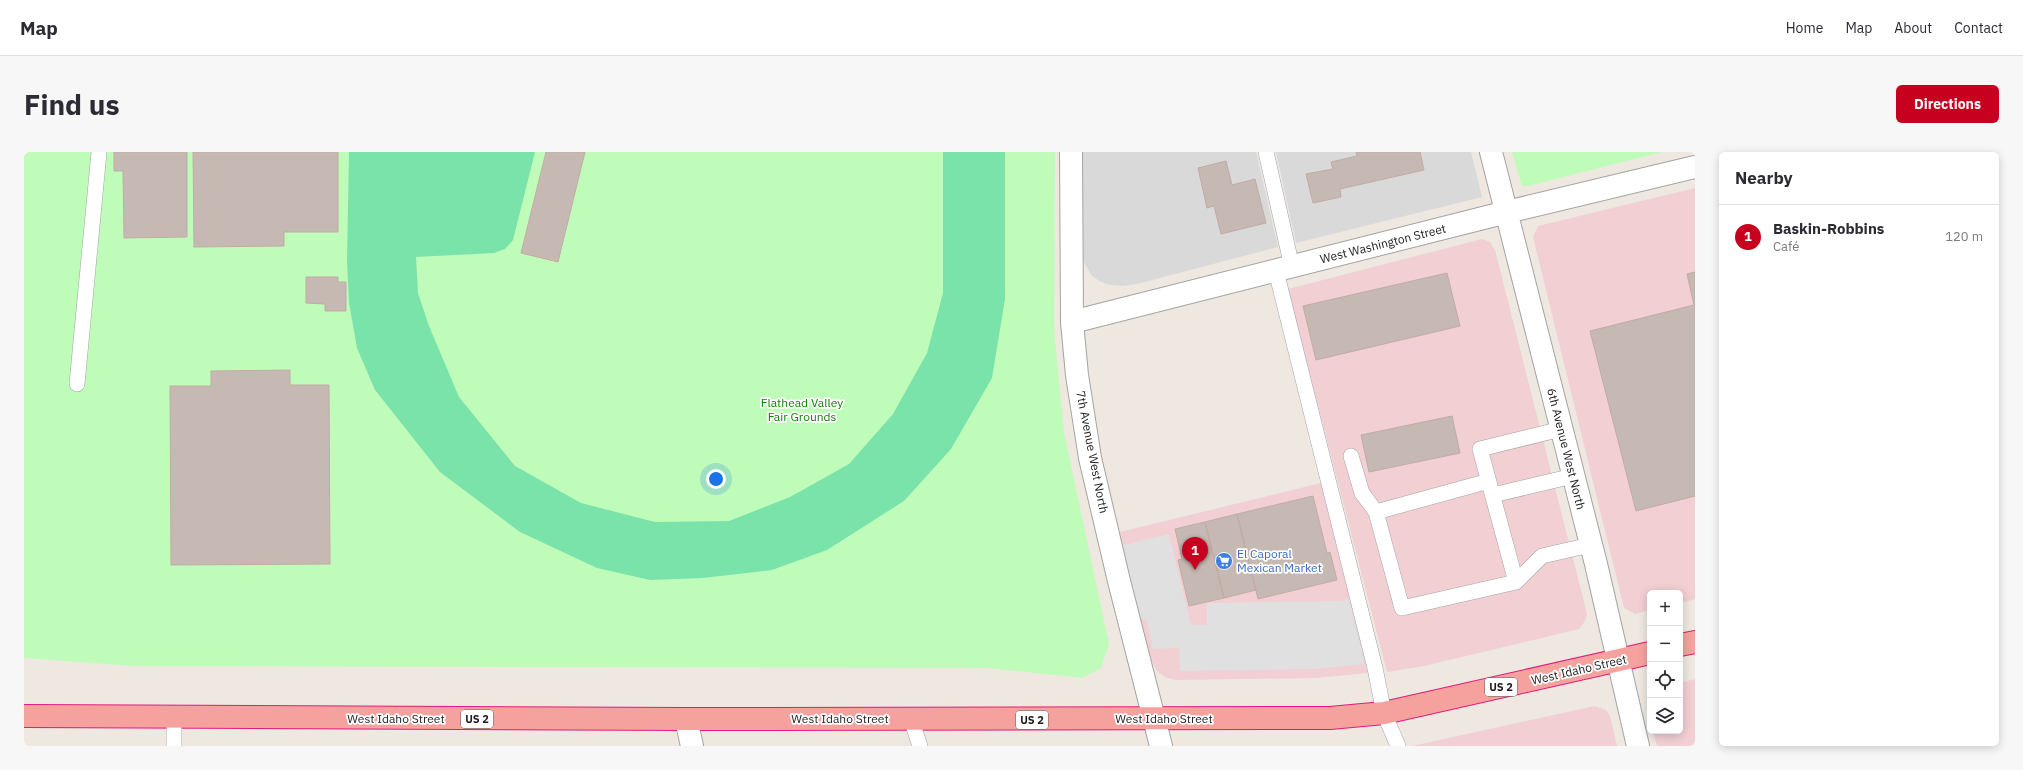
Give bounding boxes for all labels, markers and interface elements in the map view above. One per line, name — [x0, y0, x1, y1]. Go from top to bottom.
text: Map — [20, 16, 58, 40]
text: Home — [1786, 19, 1823, 37]
text: Map — [1845, 19, 1872, 37]
text: About — [1894, 19, 1932, 37]
text: Contact — [1954, 19, 2003, 37]
button: Directions — [1896, 85, 1999, 123]
text: Find us — [24, 86, 120, 123]
text: Nearby — [1735, 167, 1793, 189]
text: Baskin-Robbins — [1773, 219, 1884, 238]
street label: West Washington Street — [1318, 221, 1447, 266]
text: 1 — [1744, 228, 1752, 245]
text: 120 m — [1945, 228, 1983, 245]
text: Café — [1773, 238, 1799, 255]
street label: 6th Avenue West North — [1544, 387, 1589, 511]
street label: 7th Avenue West North — [1073, 389, 1112, 514]
park label: Flathead Valley Fair Grounds — [761, 395, 843, 424]
your location — [706, 469, 726, 489]
pin: 1 — [1182, 537, 1208, 570]
place label: El Caporal Mexican Market — [1237, 546, 1322, 575]
supermarket icon: El Caporal Mexican Market — [1214, 551, 1234, 571]
map controls — [1647, 590, 1683, 734]
button: + — [1647, 590, 1683, 626]
button: − — [1647, 626, 1683, 662]
street label: West Idaho Street — [1530, 651, 1628, 688]
button: locate — [1647, 662, 1683, 698]
road number: US 2 — [1485, 678, 1517, 696]
button: layers — [1647, 698, 1683, 734]
road number: US 2 — [461, 710, 493, 728]
street label: West Idaho Street — [347, 711, 445, 726]
street label: West Idaho Street — [791, 711, 889, 726]
road number: US 2 — [1016, 711, 1048, 729]
street label: West Idaho Street — [1115, 711, 1213, 726]

